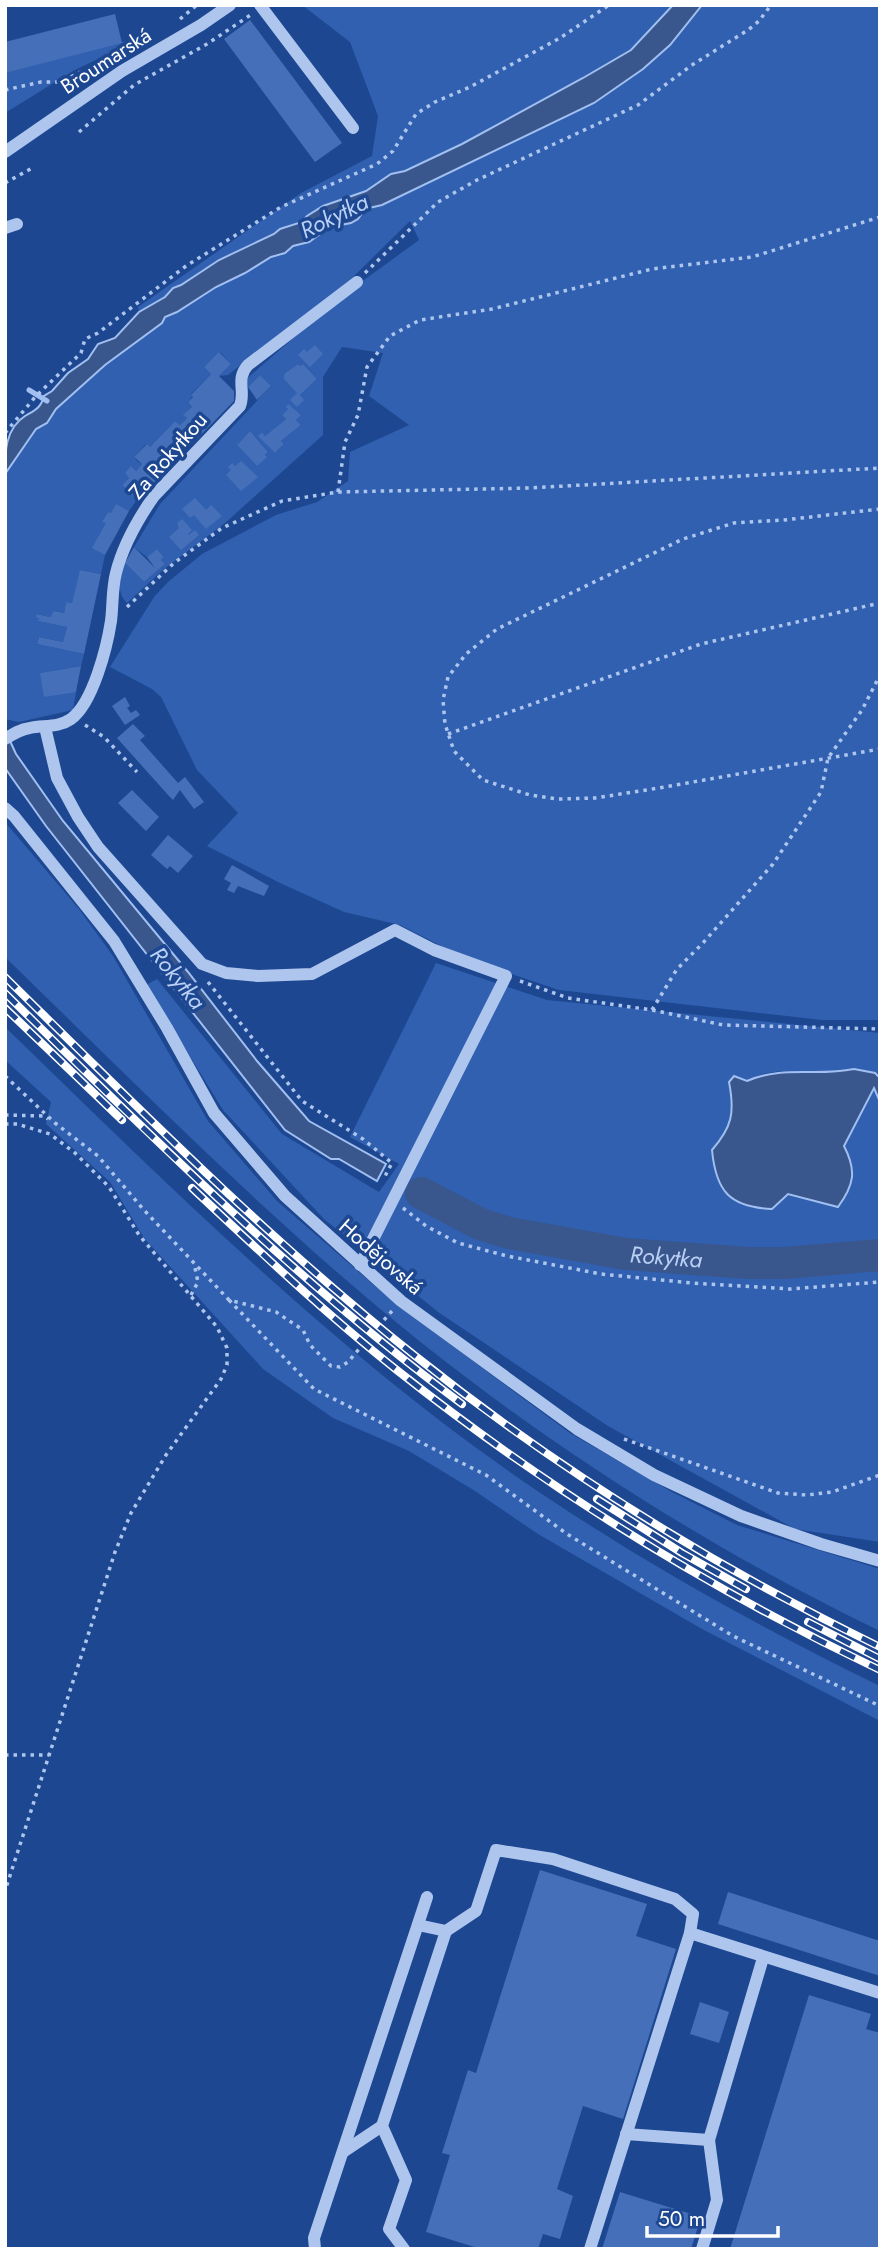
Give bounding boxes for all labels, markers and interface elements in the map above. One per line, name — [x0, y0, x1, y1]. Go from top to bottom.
street label: Broumarská — [55, 20, 157, 102]
water label: Rokytka — [294, 185, 374, 247]
street label: Za Rokytkou — [122, 406, 214, 506]
water label: Rokytka — [142, 939, 214, 1017]
street label: Hodějovská — [332, 1212, 430, 1302]
water label: Rokytka — [629, 1237, 704, 1277]
scale bar — [647, 2194, 778, 2238]
text: 50 m — [658, 2204, 705, 2234]

